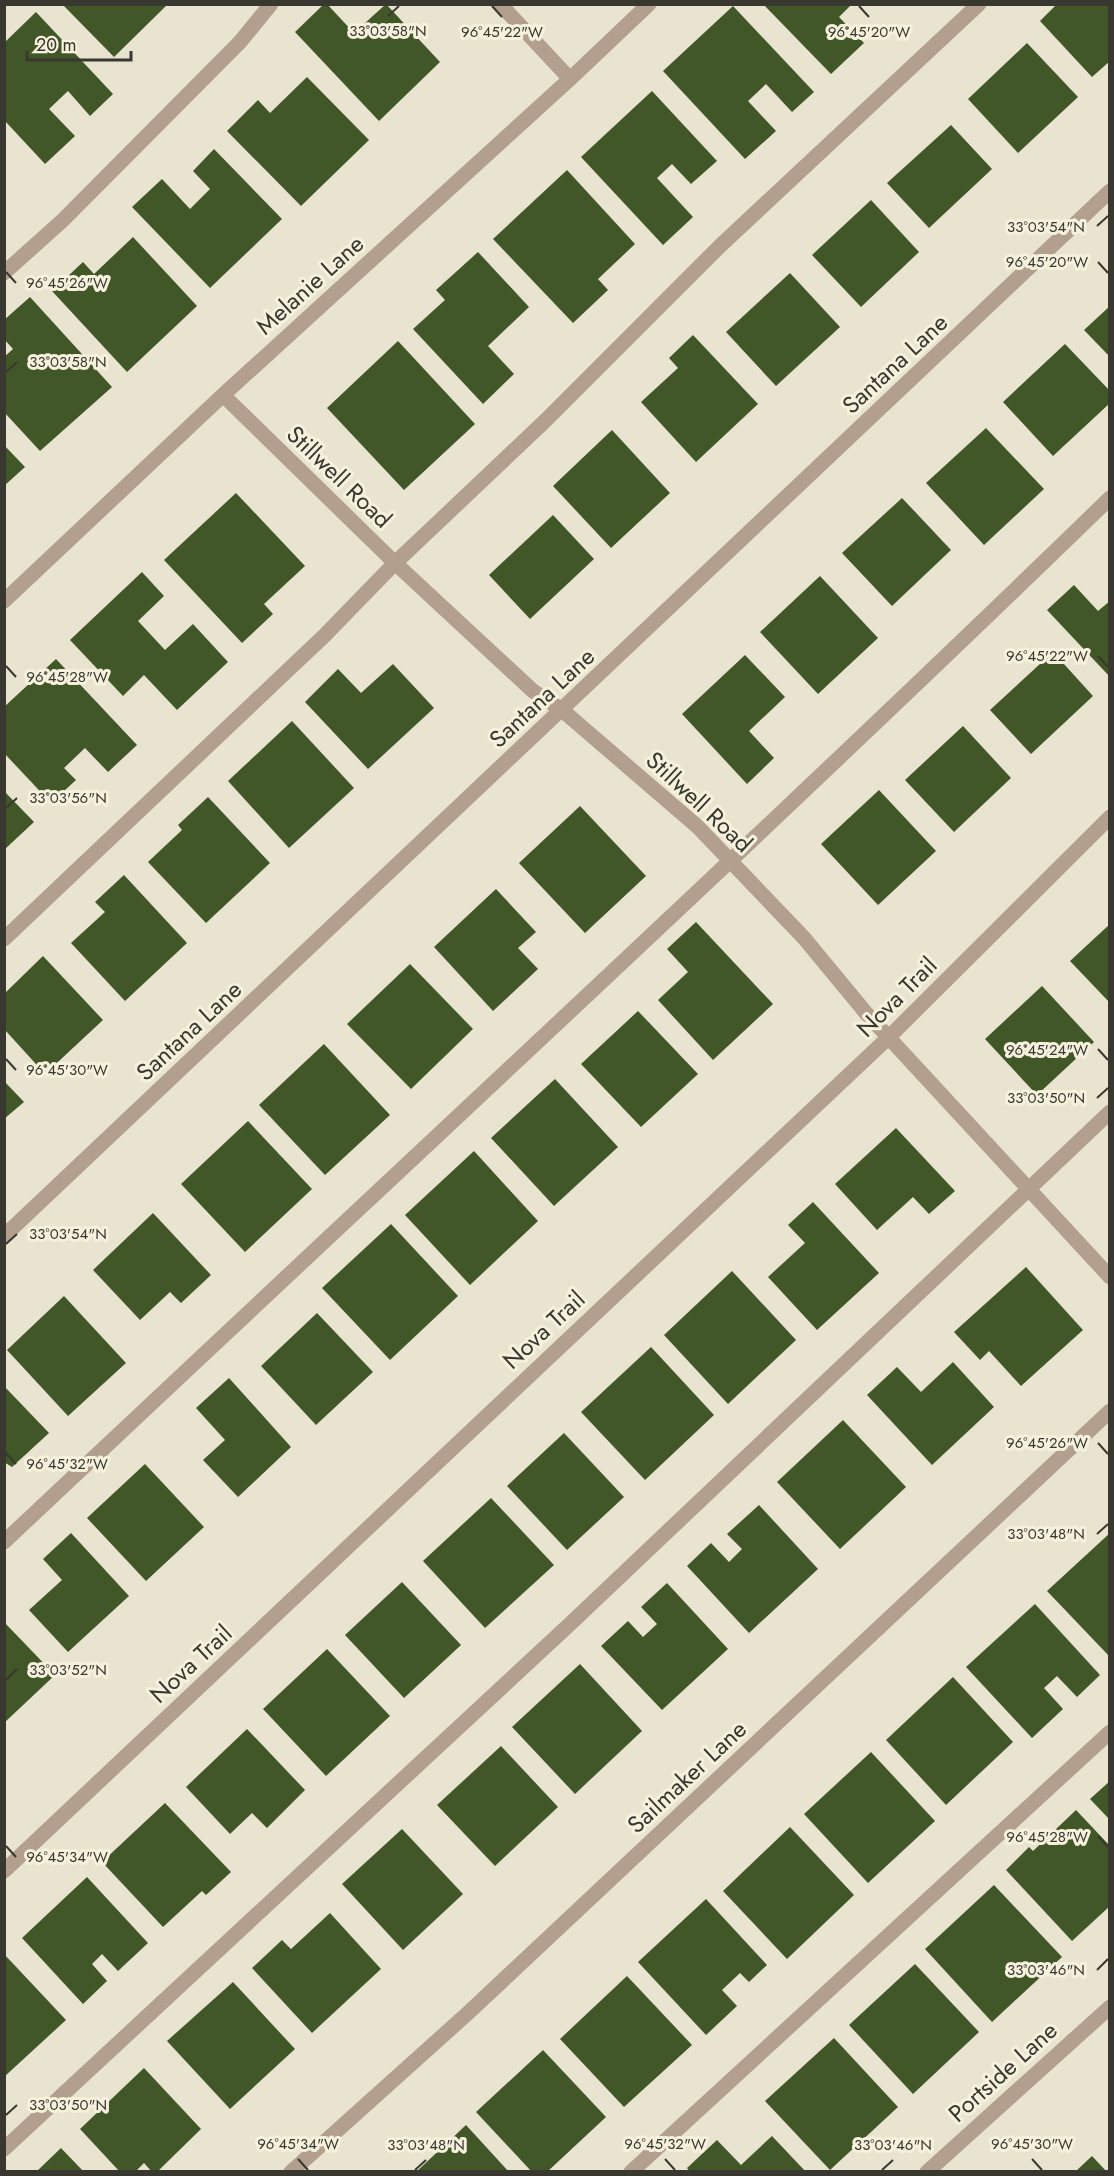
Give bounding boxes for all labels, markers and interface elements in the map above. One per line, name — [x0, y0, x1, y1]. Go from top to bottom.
text: 33°03'58"N — [349, 20, 427, 42]
text: 96°45'22"W — [461, 21, 543, 43]
text: 96°45'20"W — [828, 21, 910, 43]
scale bar — [27, 24, 130, 62]
text: 20 m — [36, 32, 76, 58]
text: 33°03'54"N — [1007, 216, 1085, 238]
street label: Melanie Lane — [248, 227, 371, 343]
text: 96°45'20"W — [1006, 251, 1088, 273]
text: 96°45'26"W — [26, 272, 108, 294]
street label: Santana Lane — [834, 305, 955, 422]
text: 33°03'58"N — [29, 351, 107, 373]
street label: Stillwell Road — [279, 417, 400, 536]
street label: Santana Lane — [481, 639, 602, 756]
text: 96°45'22"W — [1006, 645, 1088, 667]
text: 96°45'28"W — [26, 666, 108, 688]
street label: Stillwell Road — [638, 743, 760, 860]
text: 33°03'56"N — [29, 787, 107, 809]
street label: Nova Trail — [848, 948, 945, 1045]
street label: Santana Lane — [128, 972, 249, 1089]
text: 96°45'24"W — [1006, 1039, 1088, 1061]
text: 96°45'30"W — [26, 1059, 108, 1081]
text: 33°03'50"N — [1007, 1087, 1085, 1109]
text: 33°03'54"N — [29, 1223, 107, 1245]
street label: Nova Trail — [495, 1282, 593, 1377]
text: 96°45'26"W — [1006, 1432, 1088, 1454]
text: 96°45'32"W — [26, 1453, 108, 1475]
text: 33°03'48"N — [1007, 1523, 1085, 1545]
street label: Nova Trail — [142, 1616, 240, 1711]
text: 33°03'52"N — [29, 1659, 107, 1681]
street label: Sailmaker Lane — [619, 1712, 754, 1841]
text: 96°45'28"W — [1006, 1826, 1088, 1848]
text: 96°45'34"W — [26, 1846, 108, 1868]
text: 33°03'46"N — [1007, 1959, 1085, 1981]
street label: Portside Lane — [940, 2013, 1065, 2130]
text: 33°03'50"N — [29, 2094, 107, 2116]
text: 96°45'34"W — [257, 2133, 339, 2155]
text: 96°45'32"W — [624, 2133, 706, 2155]
text: 96°45'30"W — [991, 2133, 1073, 2155]
text: 33°03'48"N — [387, 2134, 465, 2156]
text: 33°03'46"N — [854, 2134, 932, 2156]

